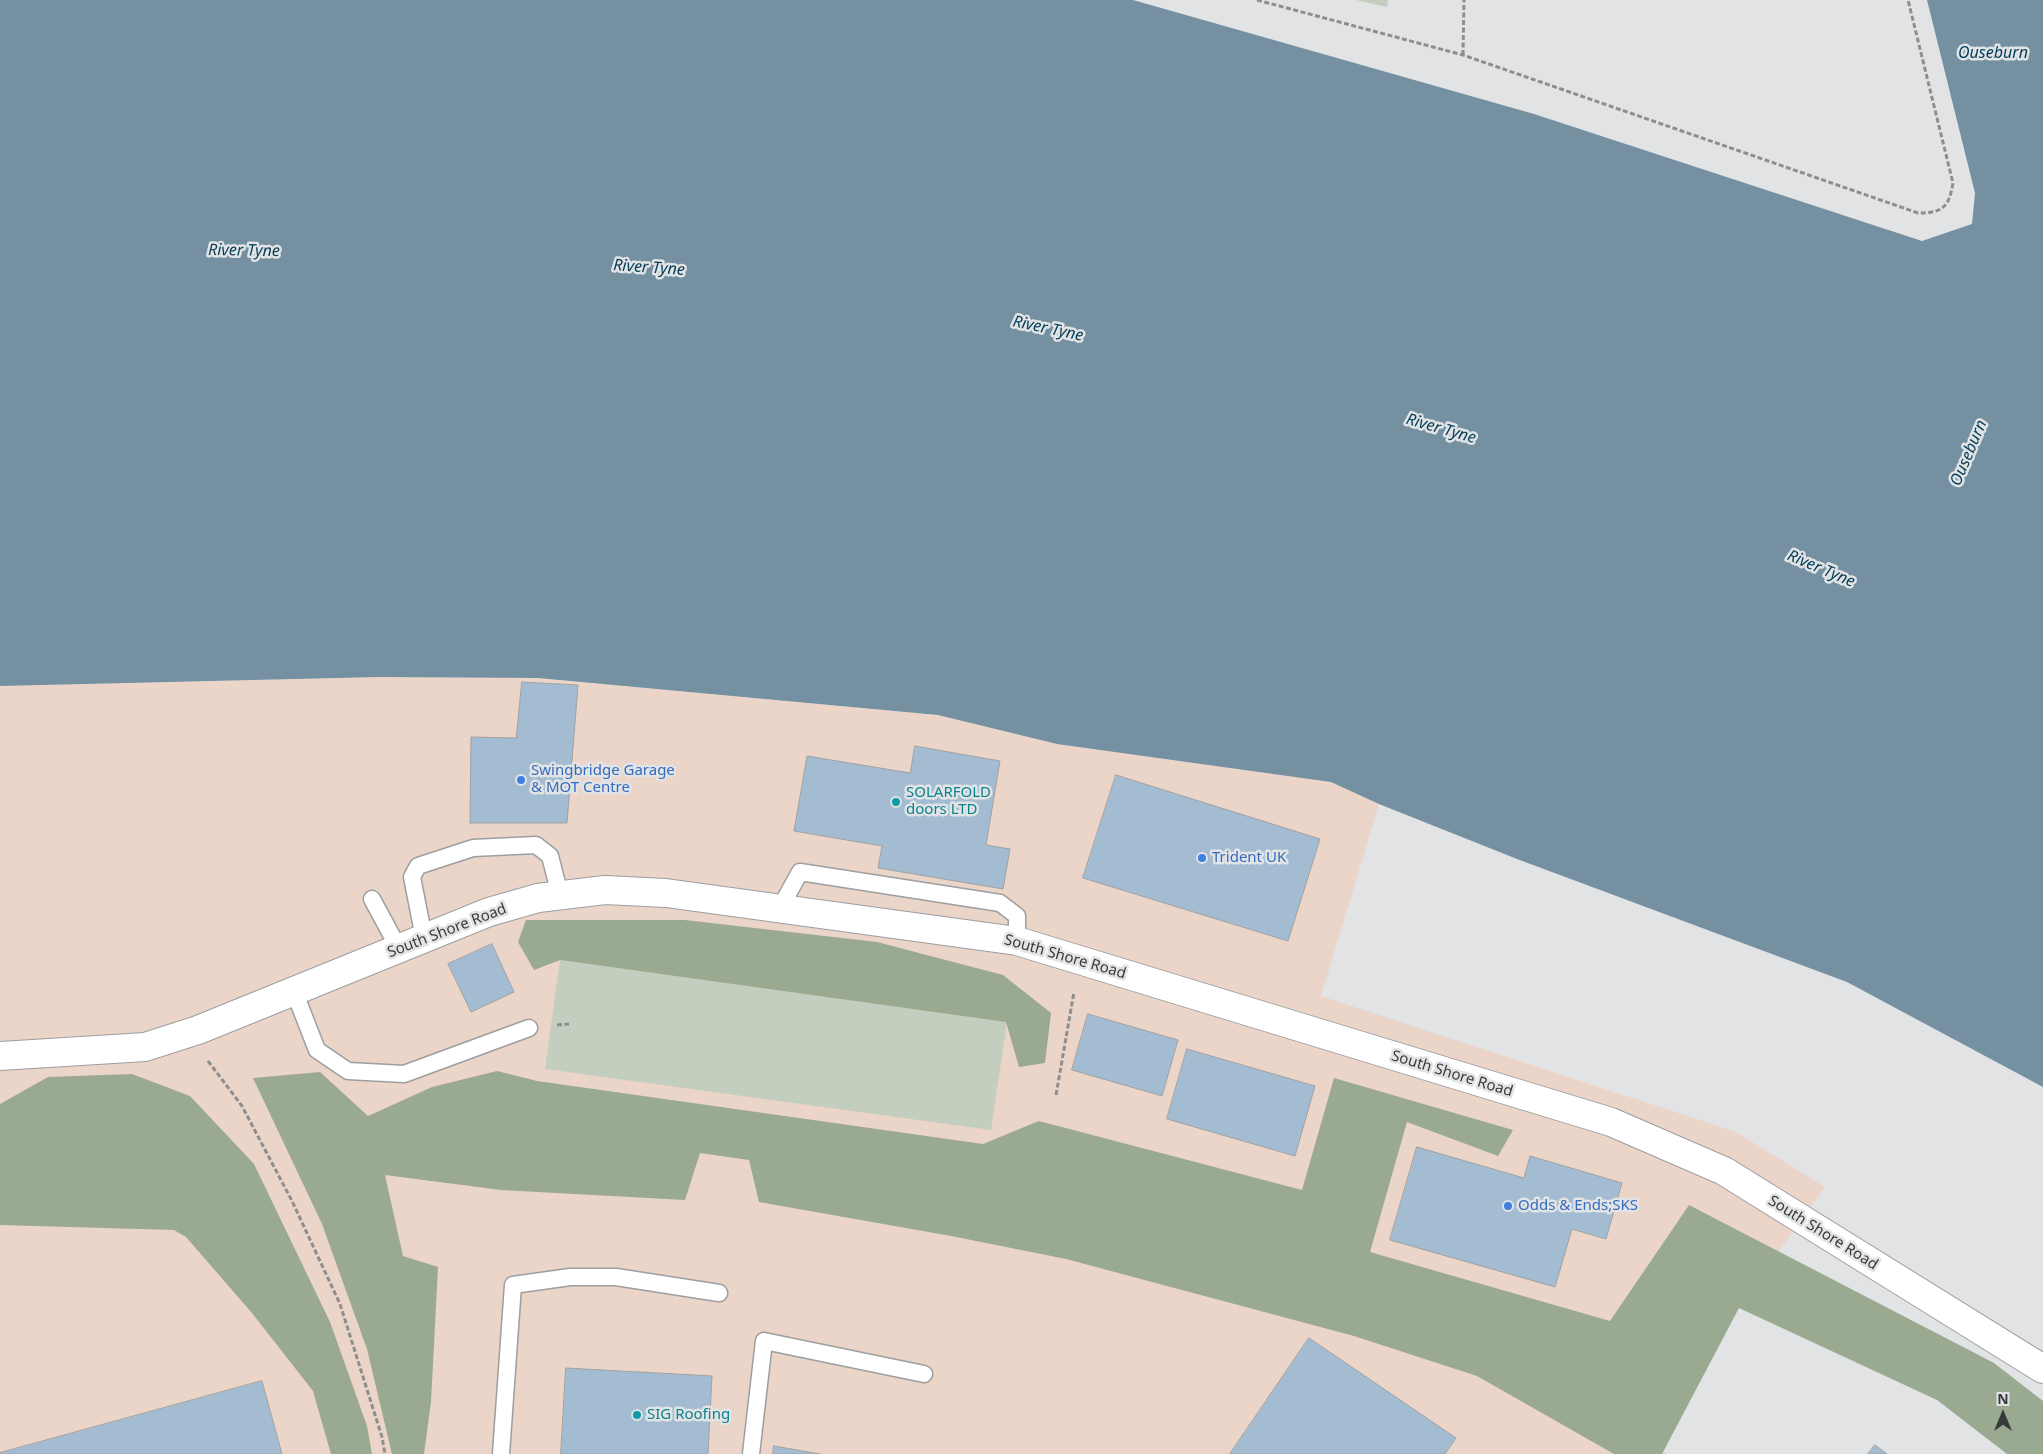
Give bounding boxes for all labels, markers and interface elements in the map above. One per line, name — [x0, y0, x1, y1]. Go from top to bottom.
water label: Ouseburn — [1958, 43, 2028, 63]
water label: River Tyne — [208, 241, 280, 261]
water label: River Tyne — [613, 256, 685, 280]
water label: River Tyne — [1011, 312, 1085, 346]
water label: River Tyne — [1404, 410, 1478, 448]
water label: Ouseburn — [1947, 417, 1991, 489]
water label: River Tyne — [1784, 546, 1858, 592]
place label: Swingbridge Garage & MOT Centre — [531, 762, 675, 797]
marker: Swingbridge Garage & MOT Centre — [515, 774, 527, 786]
place label: SOLARFOLD doors LTD — [906, 784, 991, 819]
marker: SOLARFOLD doors LTD — [890, 796, 902, 808]
place label: Trident UK — [1212, 849, 1286, 867]
marker: Trident UK — [1196, 852, 1208, 864]
street label: South Shore Road — [385, 900, 509, 962]
street label: South Shore Road — [1002, 931, 1128, 983]
street label: South Shore Road — [1389, 1047, 1515, 1101]
street label: South Shore Road — [1765, 1192, 1881, 1274]
place label: Odds & Ends;SKS — [1518, 1197, 1638, 1215]
marker: Odds & Ends;SKS — [1502, 1200, 1514, 1212]
north arrow — [1978, 1389, 2028, 1439]
text: N — [1997, 1389, 2009, 1408]
place label: SIG Roofing — [647, 1406, 730, 1424]
marker: SIG Roofing — [631, 1409, 643, 1421]

